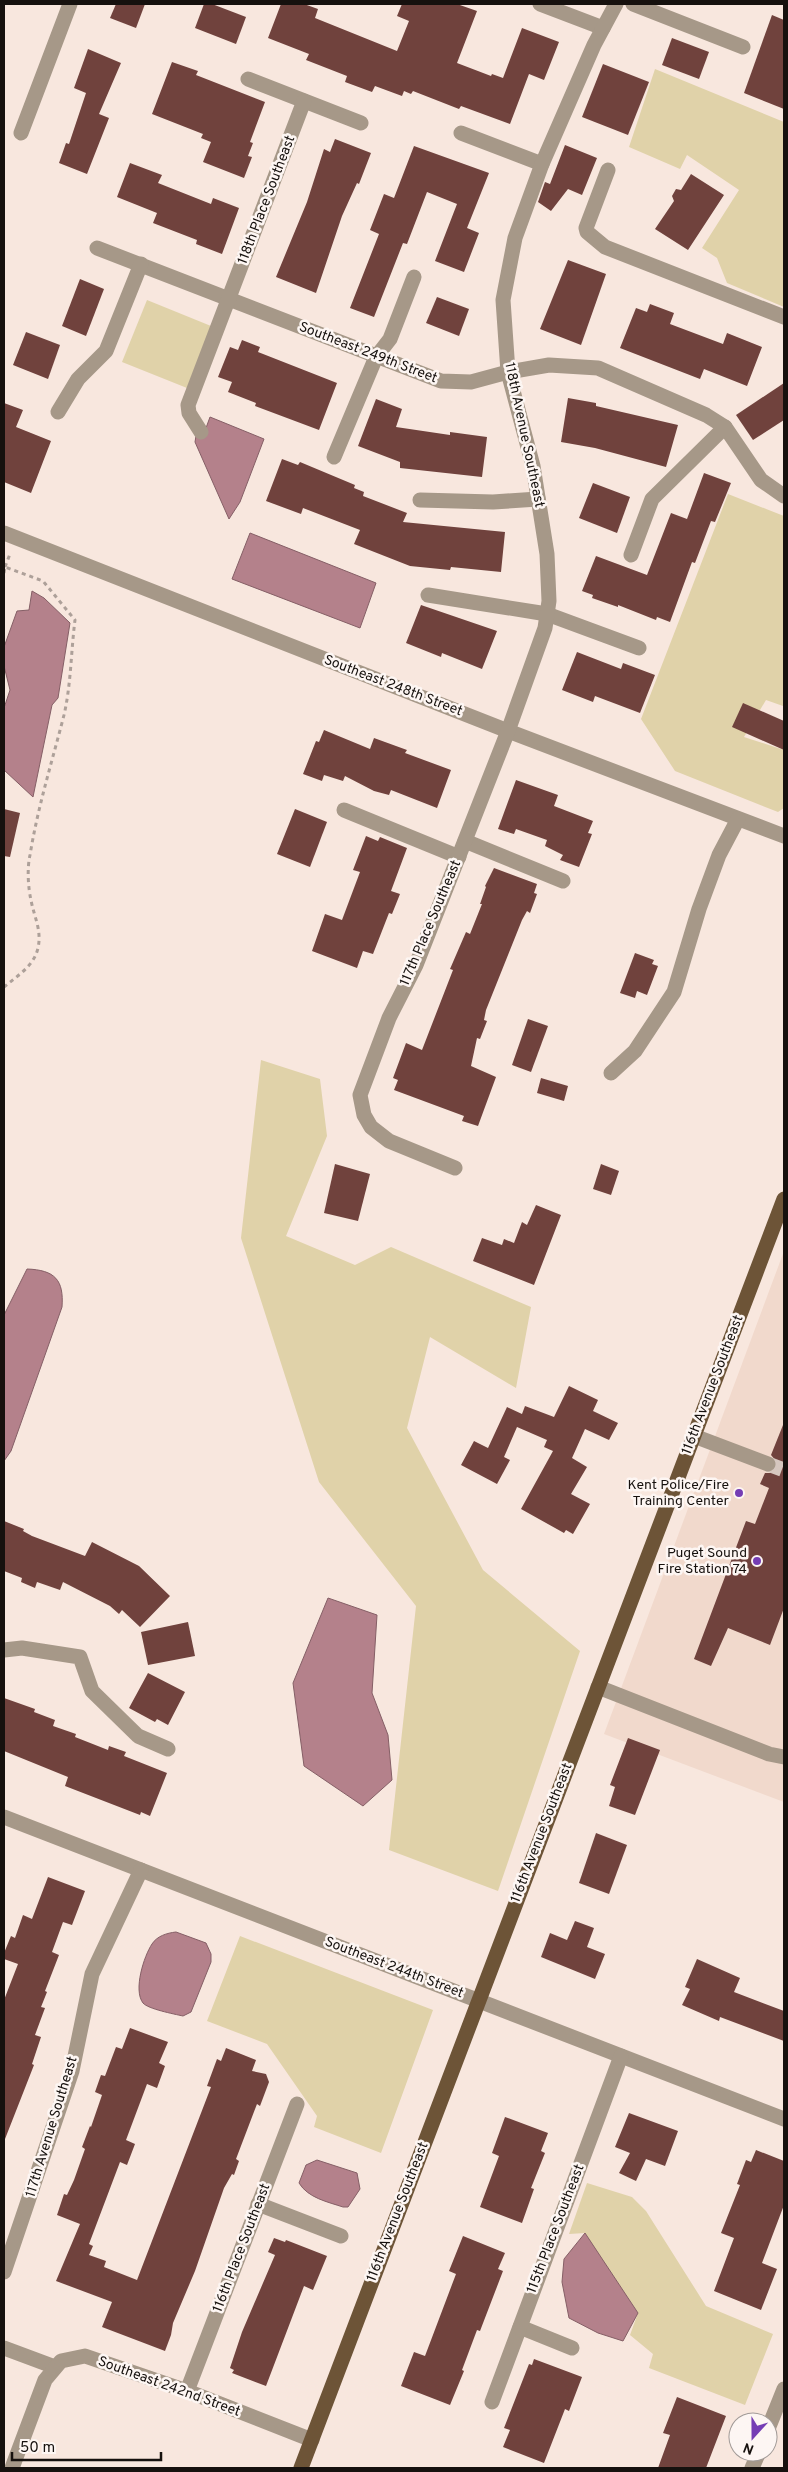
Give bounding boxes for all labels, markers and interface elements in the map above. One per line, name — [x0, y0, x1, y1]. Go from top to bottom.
street label: 118th Place Southeast — [235, 133, 299, 267]
street label: Southeast 249th Street — [296, 319, 440, 387]
street label: 118th Avenue Southeast — [500, 361, 548, 509]
street label: Southeast 248th Street — [321, 652, 465, 720]
street label: 117th Place Southeast — [397, 858, 465, 988]
street label: 116th Avenue Southeast — [679, 1313, 747, 1457]
place label: Kent Police/Fire Training Center — [628, 1477, 730, 1510]
marker: Kent Police/Fire Training Center — [733, 1487, 745, 1499]
place label: Puget Sound Fire Station 74 — [658, 1545, 747, 1578]
marker: Puget Sound Fire Station 74 — [751, 1555, 763, 1567]
street label: 116th Avenue Southeast — [508, 1761, 576, 1905]
street label: Southeast 244th Street — [322, 1934, 466, 2002]
street label: 117th Avenue Southeast — [22, 2054, 82, 2200]
street label: 116th Avenue Southeast — [364, 2140, 432, 2284]
street label: 115th Place Southeast — [524, 2162, 588, 2296]
street label: 116th Place Southeast — [210, 2181, 274, 2315]
street label: Southeast 242nd Street — [95, 2353, 243, 2421]
north arrow — [728, 2412, 778, 2462]
scale bar — [12, 2430, 161, 2462]
text: N — [741, 2438, 757, 2457]
text: 50 m — [20, 2439, 55, 2458]

